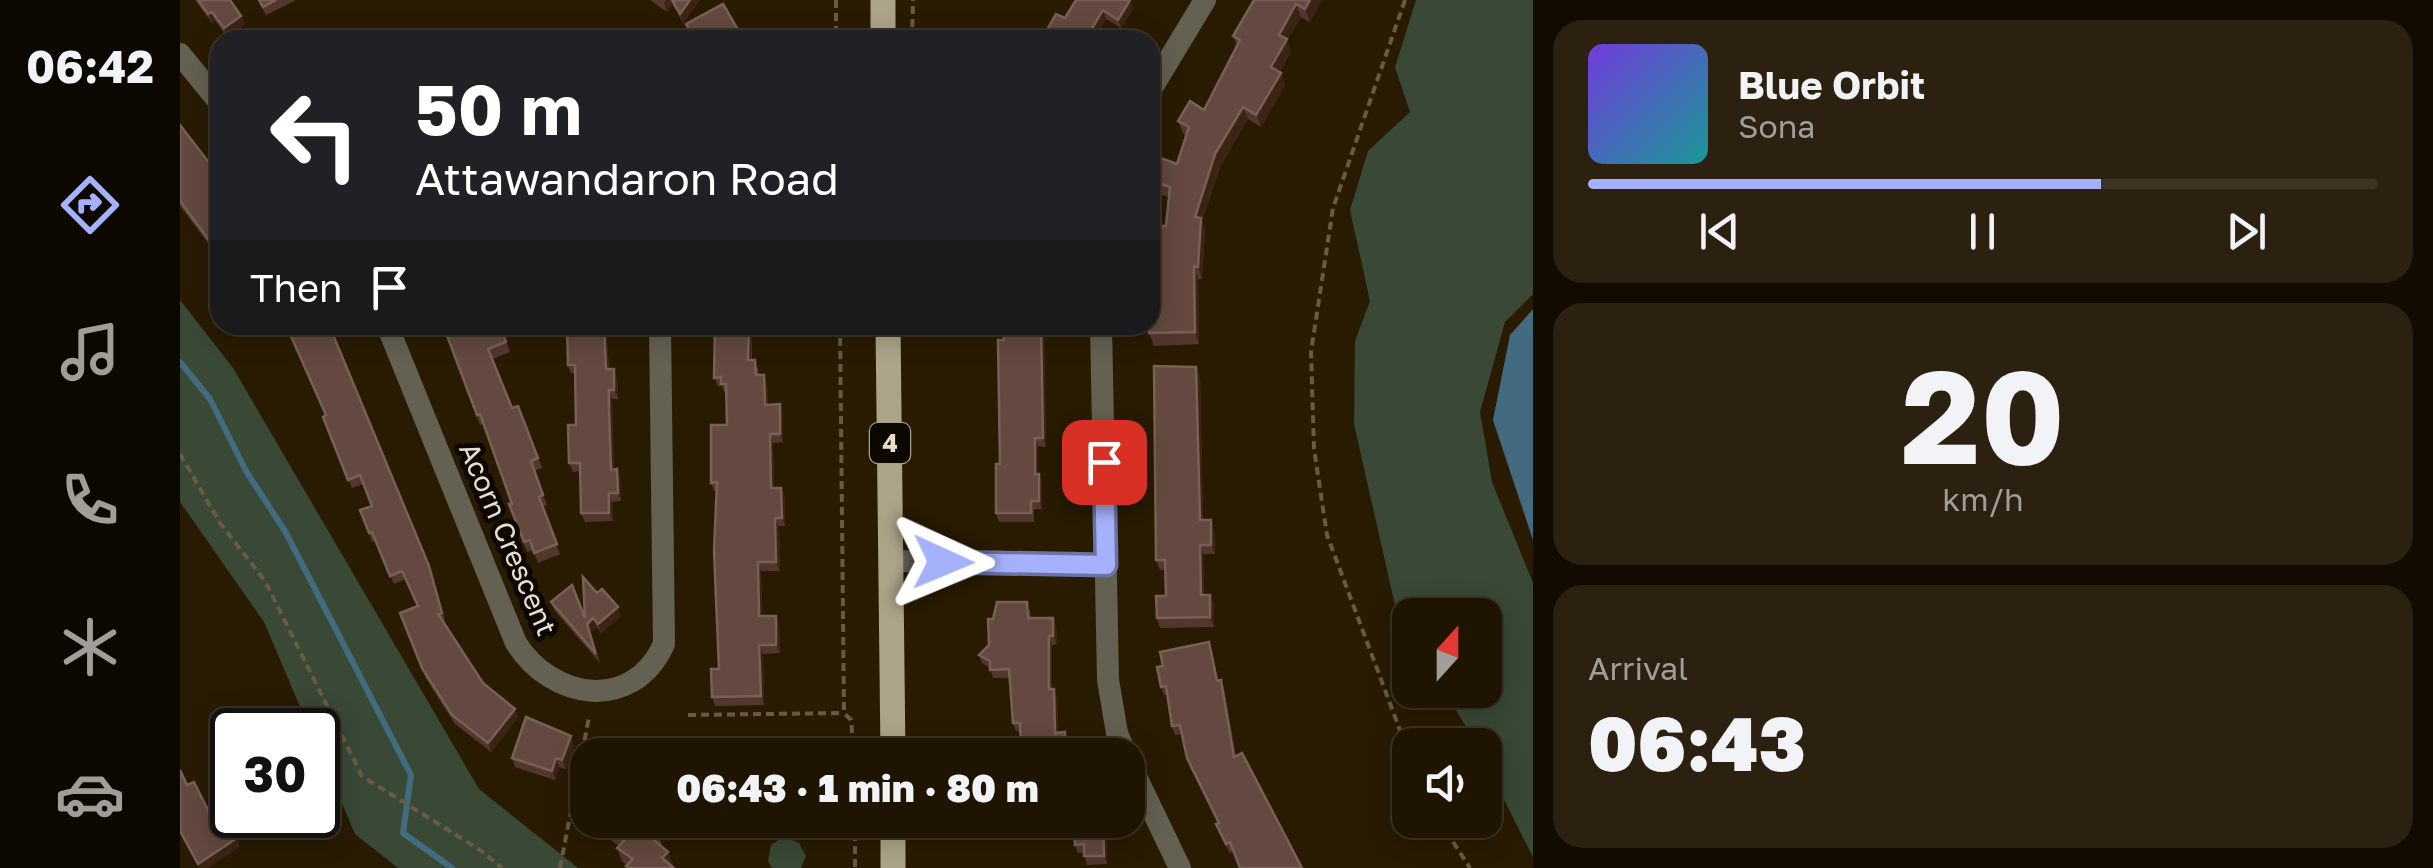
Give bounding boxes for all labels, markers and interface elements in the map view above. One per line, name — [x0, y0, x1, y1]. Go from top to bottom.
text: 06:42 — [26, 39, 154, 93]
text: Blue Orbit — [1738, 62, 1925, 107]
text: 50 m — [415, 66, 582, 150]
icon: left — [250, 70, 380, 200]
text: Sona — [1738, 107, 1815, 145]
text: Attawandaron Road — [415, 151, 839, 205]
icon: directions — [55, 170, 125, 240]
icon: previous — [1692, 204, 1747, 259]
icon: pause — [1955, 204, 2010, 259]
icon: next — [2219, 204, 2274, 259]
icon: arrive — [362, 260, 417, 315]
text: Then — [250, 265, 342, 310]
icon: music — [55, 317, 125, 387]
text: 20 — [1901, 337, 2065, 493]
pin — [1062, 420, 1147, 505]
road number: 4 — [870, 423, 910, 463]
icon: arrive — [1077, 435, 1132, 490]
street label: Acorn Crescent — [453, 438, 564, 640]
icon: phone — [55, 465, 125, 535]
text: km/h — [1942, 480, 2024, 518]
position arrow — [891, 510, 995, 614]
north arrow — [1392, 598, 1502, 708]
map controls — [1392, 598, 1502, 838]
icon: climate — [55, 612, 125, 682]
text: Arrival — [1588, 649, 1688, 687]
text: 06:43 — [1588, 697, 1806, 788]
speed limit sign: 30 — [210, 708, 340, 838]
button: sound — [1392, 728, 1502, 838]
icon: car — [55, 759, 125, 829]
text: 06:43 · 1 min · 80 m — [676, 765, 1039, 810]

